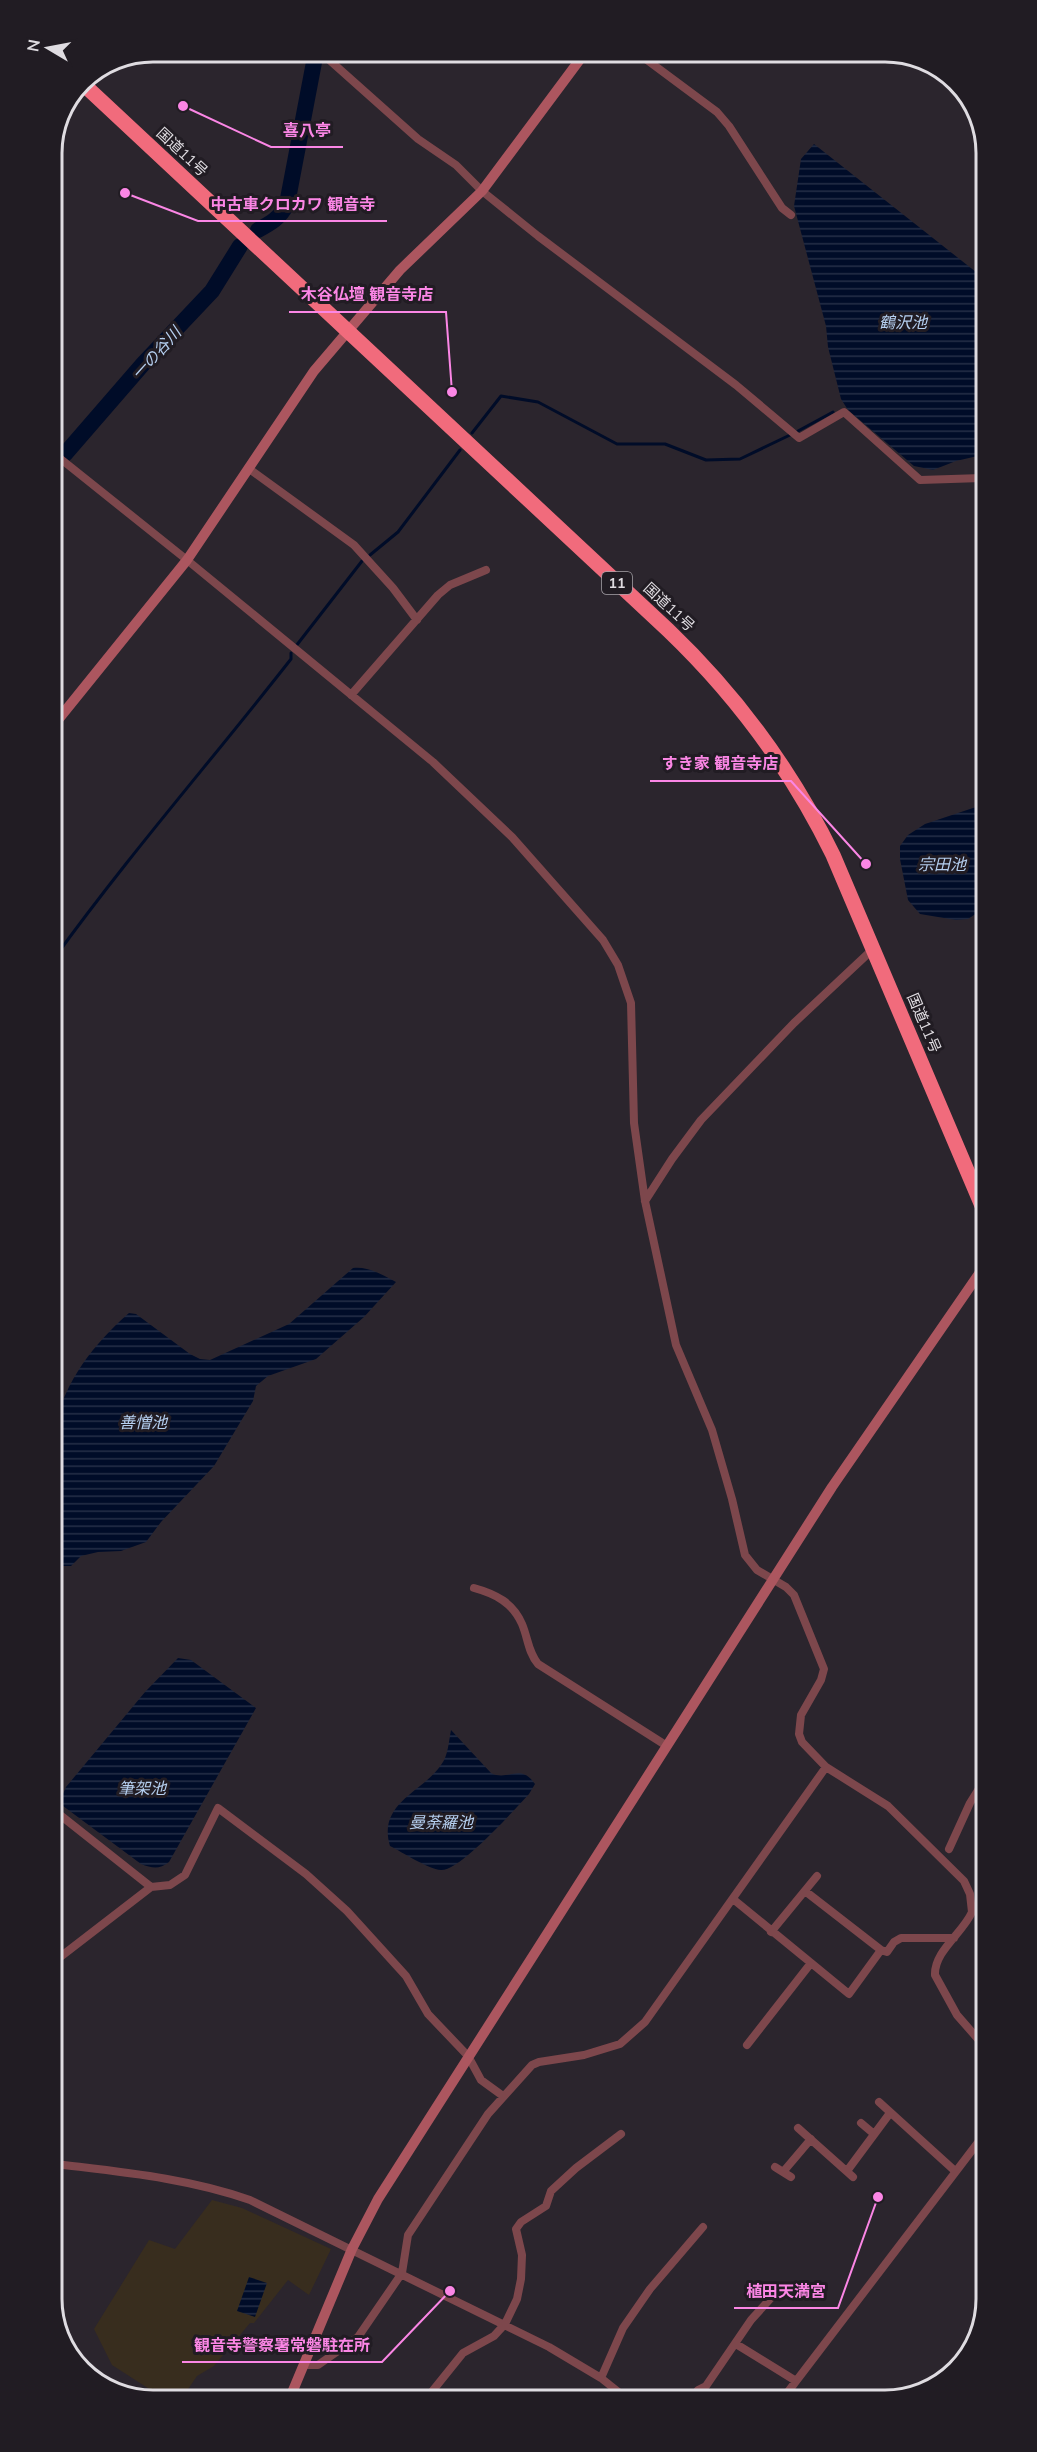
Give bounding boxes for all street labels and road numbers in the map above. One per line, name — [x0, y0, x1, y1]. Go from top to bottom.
street label: 国道11号 — [153, 123, 212, 180]
road number: 11 — [602, 572, 632, 594]
street label: 国道11号 — [640, 578, 699, 635]
street label: 国道11号 — [903, 990, 946, 1056]

